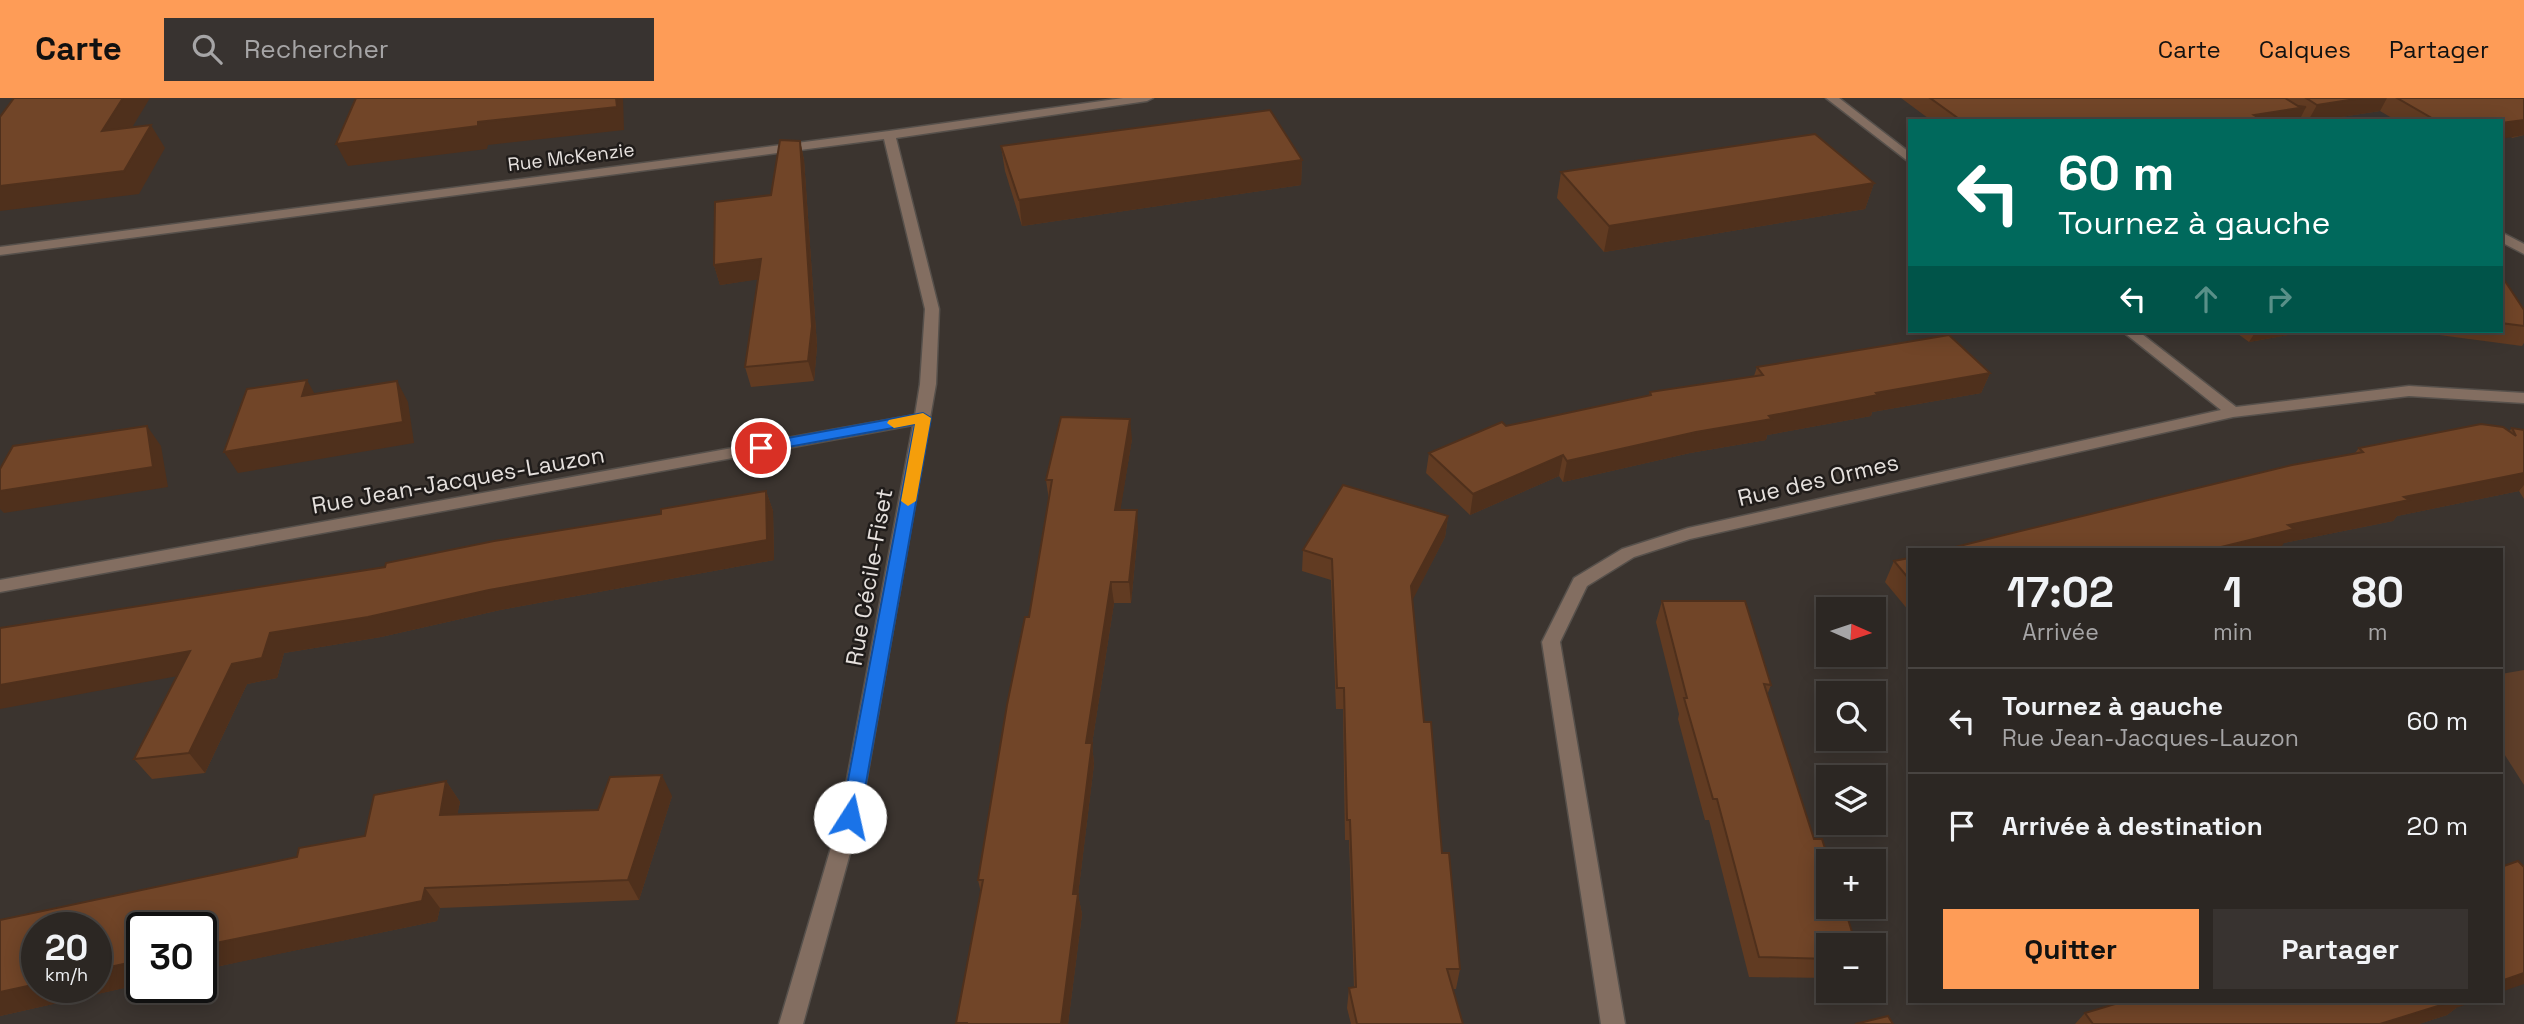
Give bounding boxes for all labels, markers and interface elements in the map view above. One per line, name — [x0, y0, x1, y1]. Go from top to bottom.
search box — [164, 18, 654, 81]
text: Carte — [35, 28, 122, 70]
icon: search — [188, 30, 226, 68]
text: Rechercher — [244, 32, 389, 66]
text: Carte — [2158, 34, 2221, 65]
text: Calques — [2259, 34, 2351, 65]
text: Partager — [2389, 34, 2489, 65]
street label: Rue McKenzie — [506, 137, 636, 177]
text: 60 m — [2058, 142, 2174, 204]
icon: left — [1943, 147, 2034, 238]
text: Tournez à gauche — [2058, 203, 2330, 243]
icon: left — [2114, 280, 2152, 318]
icon: ahead — [2187, 280, 2225, 318]
icon: right — [2260, 280, 2298, 318]
pin — [731, 418, 791, 478]
icon: arrive — [742, 429, 780, 467]
street label: Rue Jean-Jacques-Lauzon — [309, 439, 607, 521]
street label: Rue des Ormes — [1735, 447, 1901, 513]
street label: Rue Cécile-Fiset — [839, 486, 899, 668]
text: 17:02 — [2007, 566, 2114, 619]
text: 1 — [2223, 566, 2242, 619]
text: 80 — [2352, 566, 2404, 619]
north arrow — [1816, 597, 1886, 667]
map controls — [1816, 597, 1886, 1003]
text: Arrivée — [2022, 617, 2099, 647]
text: min — [2213, 617, 2253, 647]
text: m — [2368, 617, 2388, 647]
button: search — [1816, 681, 1886, 751]
text: Tournez à gauche — [2002, 689, 2223, 723]
icon: left — [1943, 702, 1981, 740]
text: 60 m — [2406, 704, 2468, 738]
text: Rue Jean-Jacques-Lauzon — [2002, 723, 2299, 753]
button: layers — [1816, 765, 1886, 835]
position arrow — [813, 780, 887, 854]
icon: arrive — [1943, 807, 1981, 845]
text: Arrivée à destination — [2002, 809, 2263, 843]
text: 20 m — [2407, 809, 2468, 843]
button: + — [1816, 849, 1886, 919]
button: Quitter — [1943, 909, 2199, 989]
button: Partager — [2213, 909, 2468, 989]
speed limit sign: 30 — [126, 912, 217, 1003]
text: 20 — [45, 926, 88, 970]
button: − — [1816, 933, 1886, 1003]
text: km/h — [45, 963, 88, 986]

